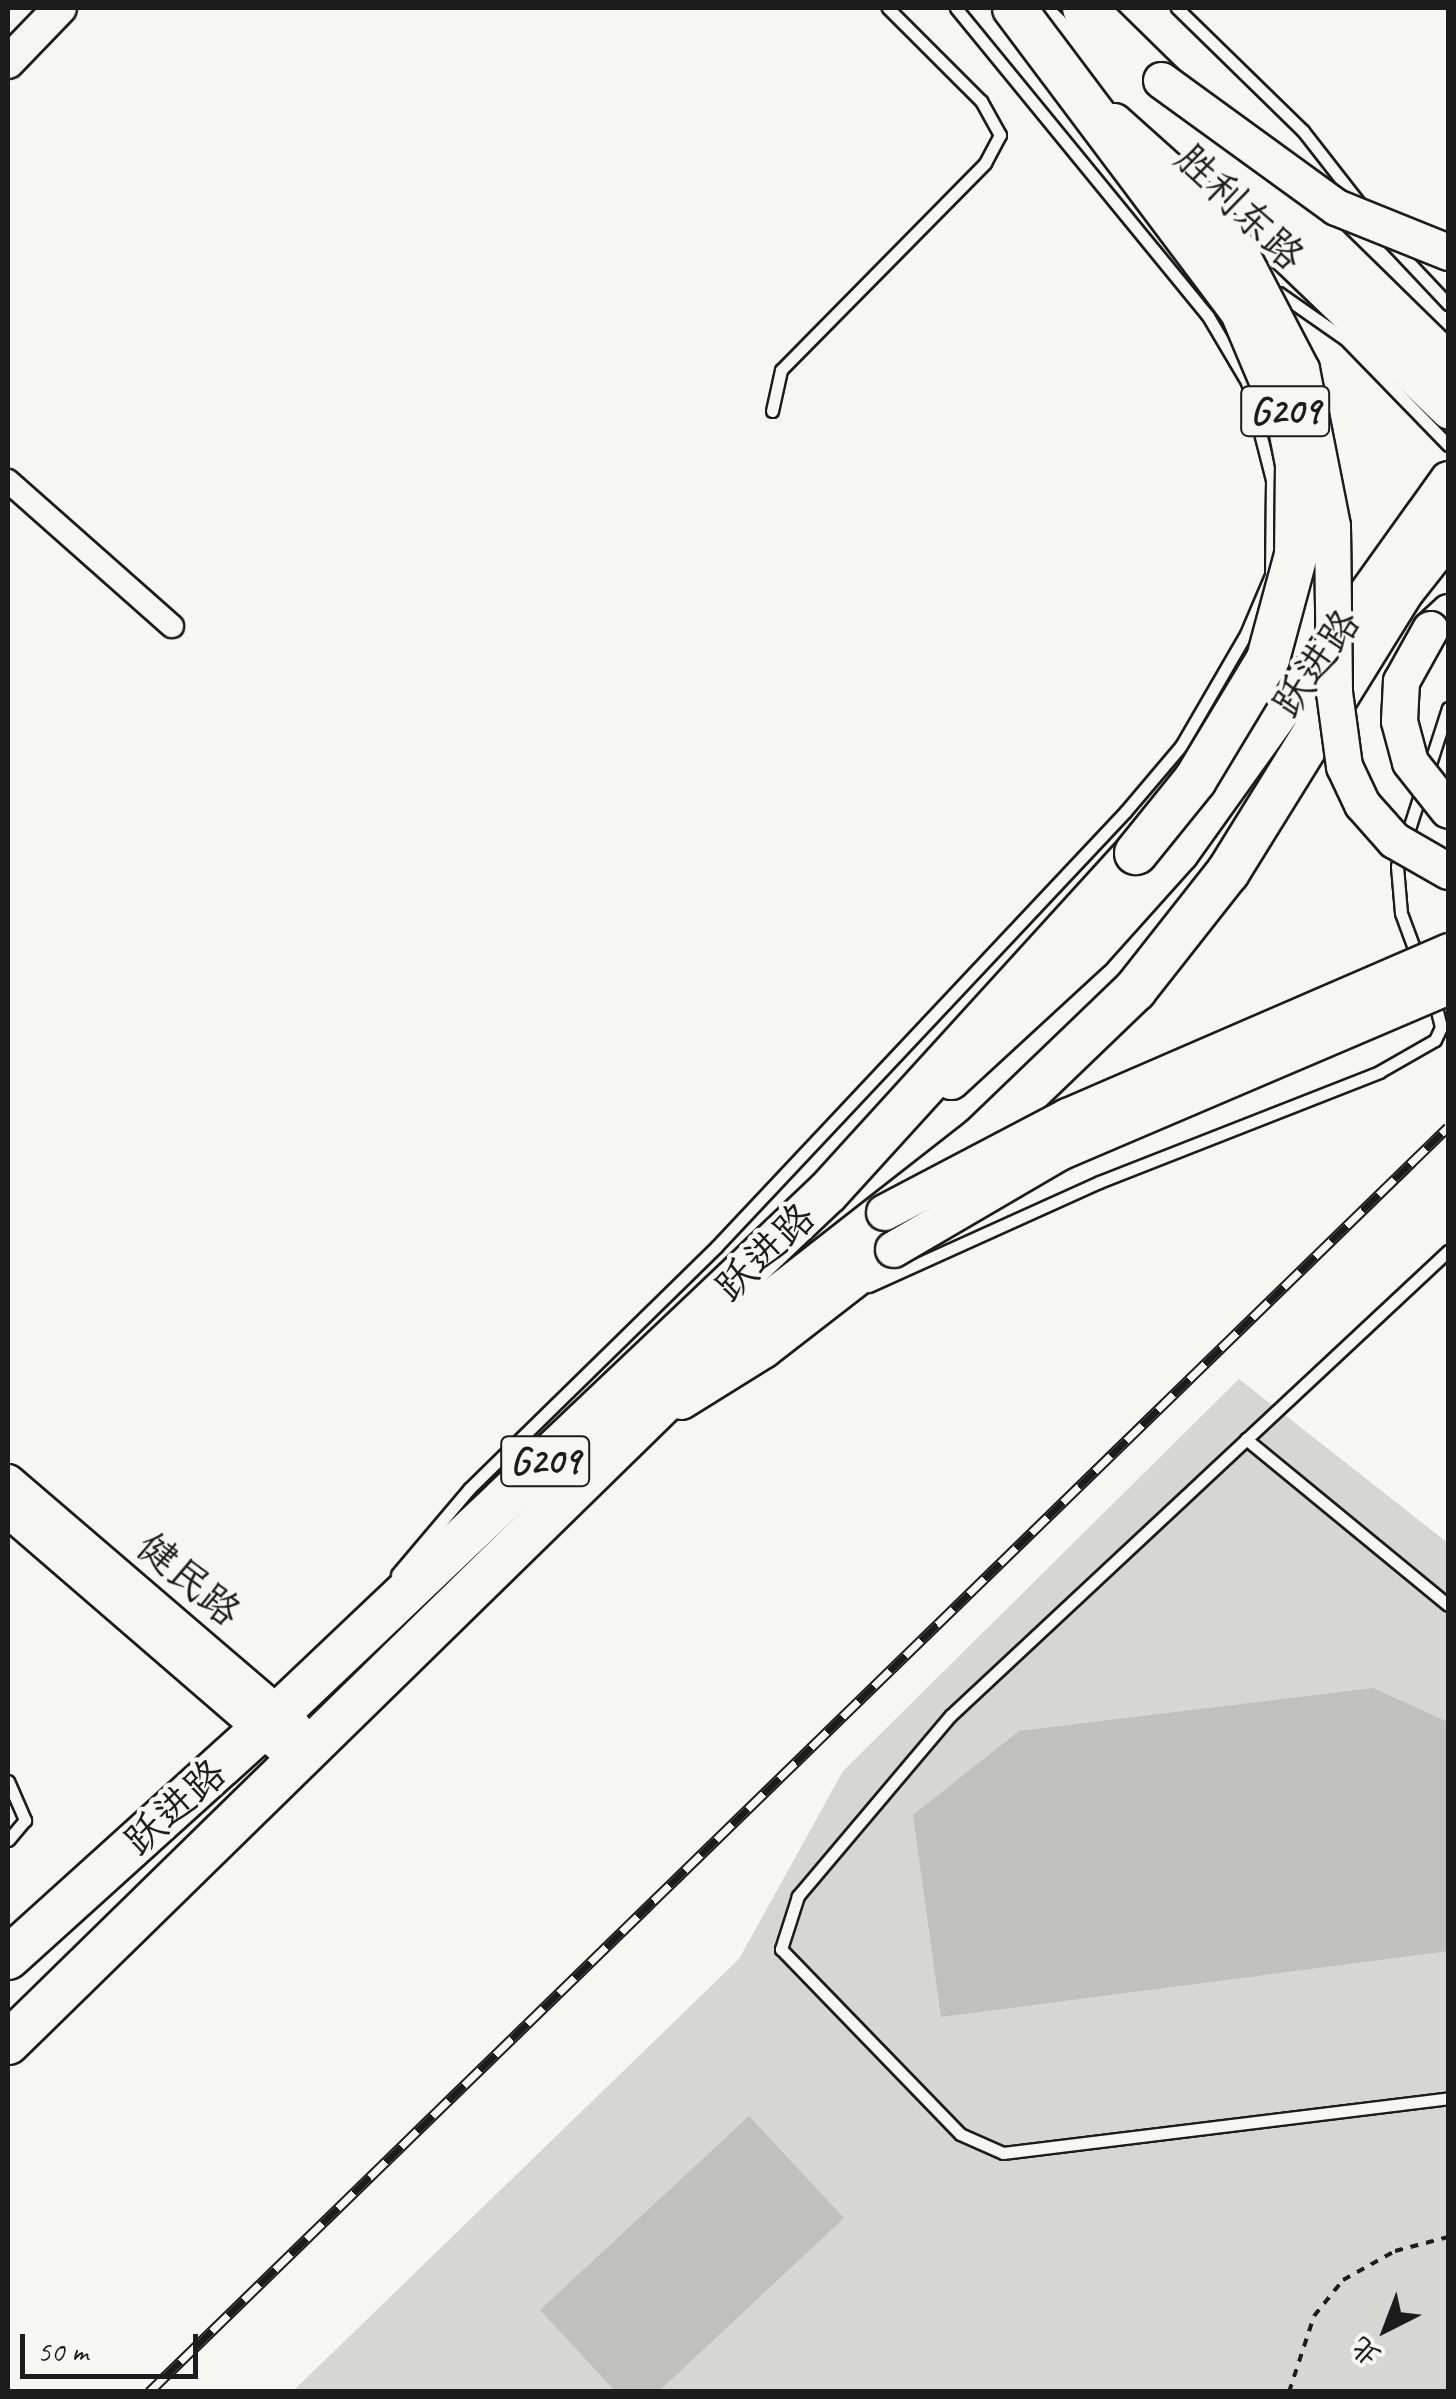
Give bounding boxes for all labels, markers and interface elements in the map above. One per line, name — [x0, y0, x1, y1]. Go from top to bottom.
street label: 胜利东路 — [1166, 134, 1314, 280]
road number: G209 — [1240, 378, 1330, 444]
street label: 跃进路 — [1262, 600, 1370, 726]
street label: 跃进路 — [705, 1193, 825, 1311]
road number: G209 — [500, 1428, 590, 1494]
street label: 健民路 — [128, 1522, 250, 1636]
street label: 跃进路 — [114, 1749, 236, 1865]
north arrow — [1336, 2279, 1436, 2379]
scale bar — [25, 2314, 202, 2376]
text: 北 — [1343, 2329, 1388, 2374]
text: 50 m — [37, 2332, 88, 2370]

